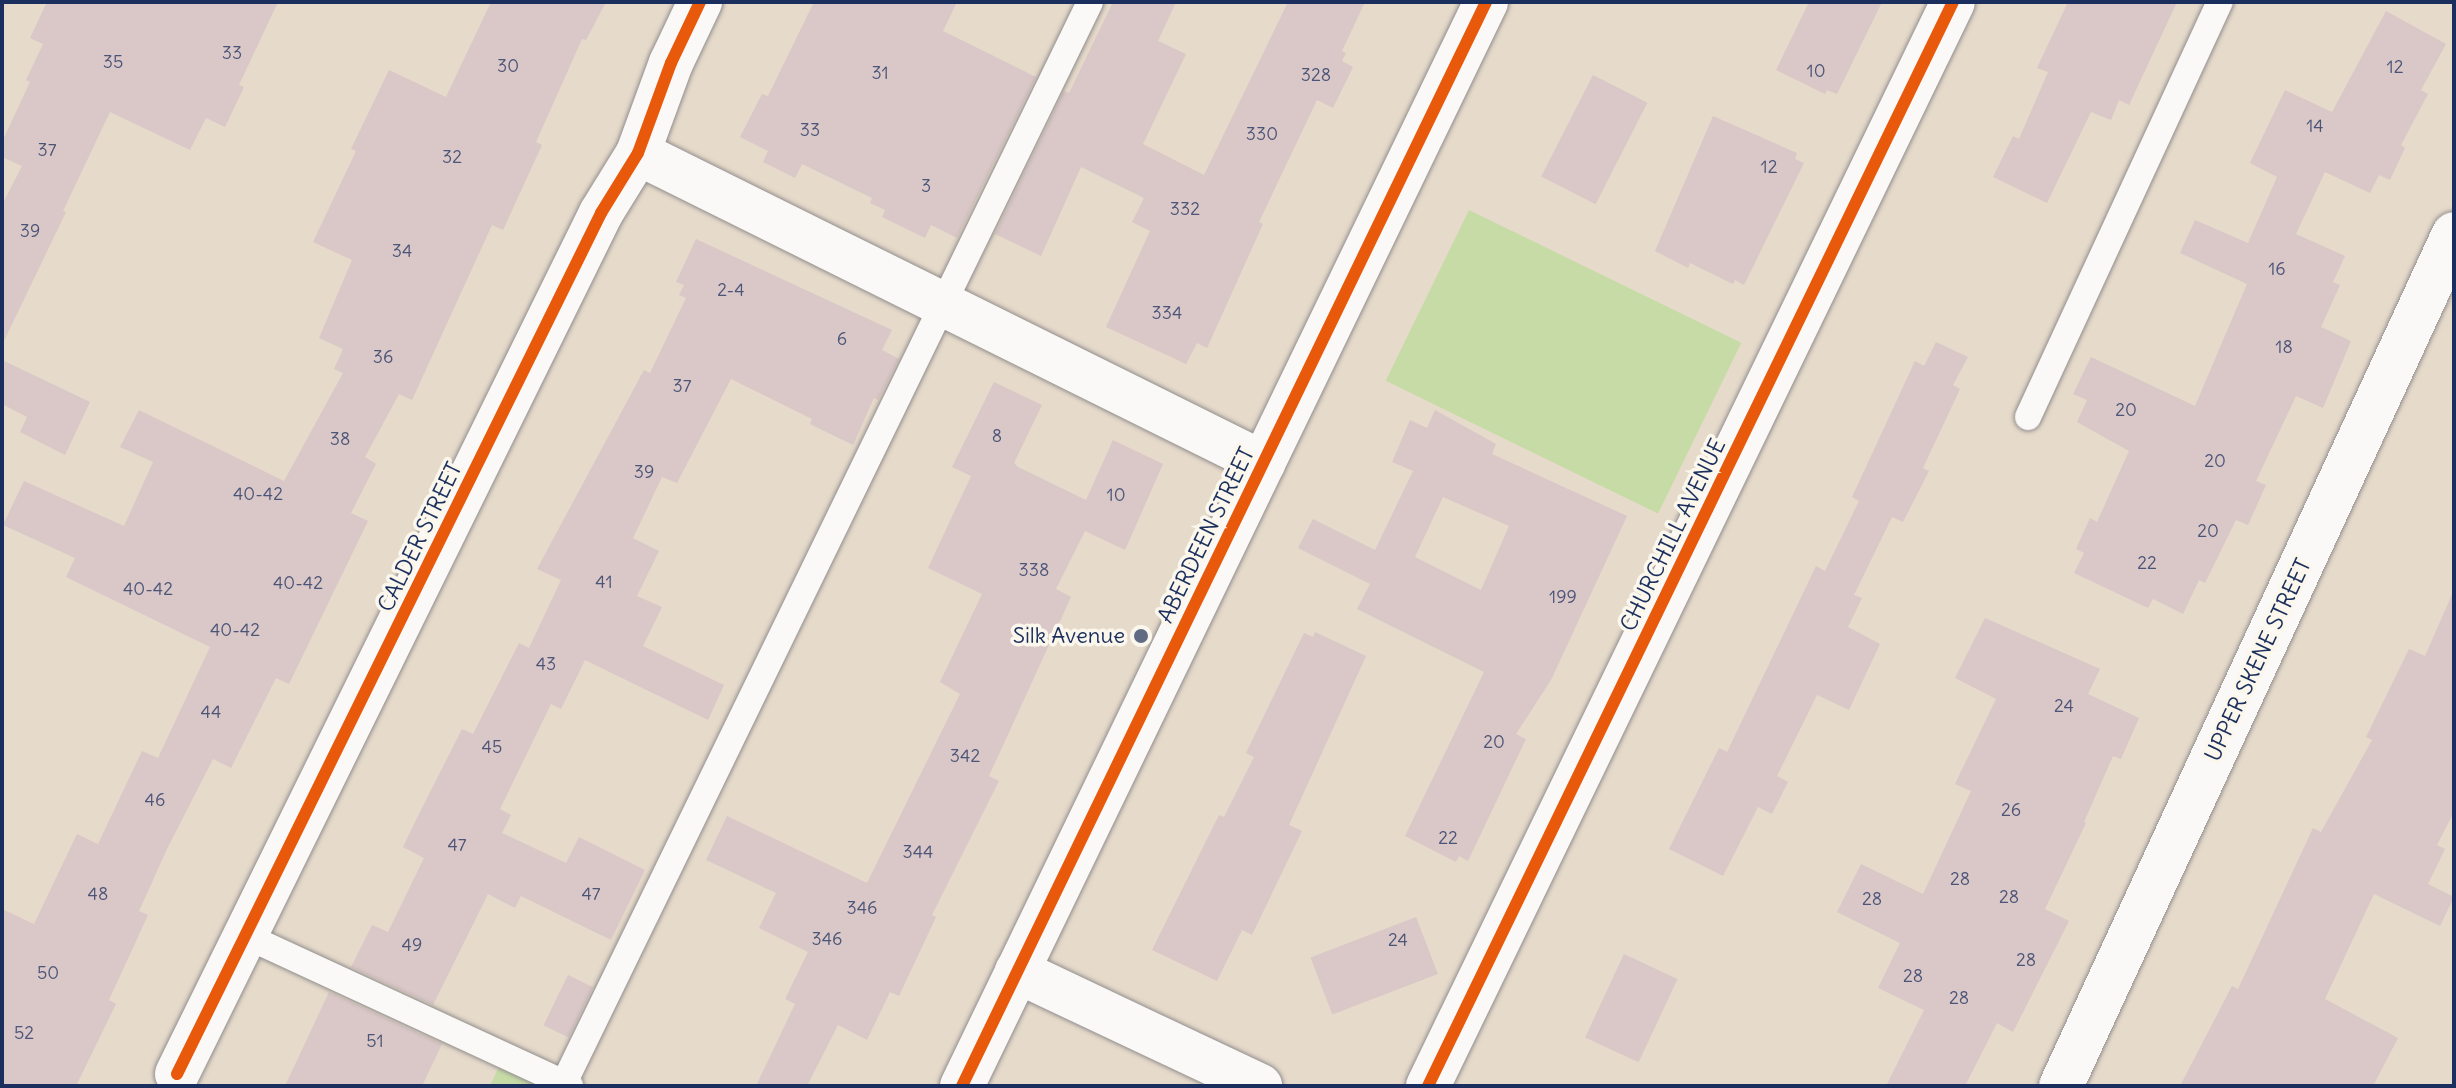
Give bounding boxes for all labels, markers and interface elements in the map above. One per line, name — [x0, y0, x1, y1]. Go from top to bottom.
house number: 33 — [222, 42, 242, 64]
house number: 35 — [103, 51, 123, 73]
house number: 30 — [497, 55, 519, 77]
house number: 12 — [2386, 56, 2404, 78]
house number: 10 — [1807, 60, 1825, 82]
house number: 31 — [871, 62, 889, 84]
house number: 328 — [1301, 64, 1331, 86]
house number: 14 — [2306, 115, 2324, 137]
house number: 33 — [800, 119, 820, 141]
house number: 330 — [1246, 123, 1278, 145]
house number: 37 — [37, 139, 57, 161]
house number: 32 — [442, 146, 462, 168]
house number: 12 — [1760, 156, 1778, 178]
house number: 3 — [921, 175, 931, 197]
house number: 332 — [1170, 198, 1200, 220]
house number: 39 — [20, 220, 40, 242]
house number: 34 — [392, 240, 412, 262]
house number: 16 — [2268, 258, 2286, 280]
house number: 2-4 — [717, 279, 745, 301]
house number: 334 — [1152, 302, 1182, 324]
house number: 6 — [837, 328, 847, 350]
house number: 18 — [2275, 336, 2293, 358]
house number: 36 — [373, 346, 393, 368]
house number: 37 — [672, 375, 692, 397]
house number: 20 — [2115, 399, 2137, 421]
house number: 8 — [992, 425, 1002, 447]
house number: 38 — [330, 428, 350, 450]
street label: CHURCHILL AVENUE — [1615, 434, 1731, 636]
street label: ABERDEEN STREET — [1152, 443, 1260, 627]
house number: 20 — [2204, 450, 2226, 472]
street label: CALDER STREET — [372, 458, 468, 616]
house number: 39 — [634, 461, 654, 483]
house number: 40-42 — [233, 483, 283, 505]
house number: 10 — [1107, 484, 1125, 506]
house number: 20 — [2197, 520, 2219, 542]
house number: 22 — [2137, 552, 2157, 574]
street label: UPPER SKENE STREET — [2199, 554, 2317, 766]
house number: 338 — [1019, 559, 1049, 581]
house number: 41 — [595, 571, 613, 593]
house number: 40-42 — [273, 572, 323, 594]
house number: 40-42 — [123, 578, 173, 600]
house number: 199 — [1549, 586, 1577, 608]
house number: 40-42 — [210, 619, 260, 641]
place label: Silk Avenue — [1013, 623, 1125, 649]
marker: Silk Avenue — [1132, 627, 1150, 645]
house number: 43 — [536, 653, 556, 675]
house number: 24 — [2054, 695, 2074, 717]
house number: 44 — [201, 701, 221, 723]
house number: 20 — [1483, 731, 1505, 753]
house number: 45 — [482, 736, 502, 758]
house number: 342 — [950, 745, 980, 767]
house number: 46 — [145, 789, 165, 811]
house number: 26 — [2001, 799, 2021, 821]
house number: 22 — [1438, 827, 1458, 849]
house number: 47 — [447, 834, 467, 856]
house number: 344 — [902, 841, 934, 863]
house number: 28 — [1950, 868, 1970, 890]
house number: 48 — [88, 883, 108, 905]
house number: 47 — [581, 883, 601, 905]
house number: 28 — [1999, 886, 2019, 908]
house number: 28 — [1862, 888, 1882, 910]
house number: 346 — [846, 897, 878, 919]
house number: 346 — [811, 928, 843, 950]
house number: 24 — [1388, 929, 1408, 951]
house number: 49 — [402, 934, 422, 956]
house number: 28 — [2016, 949, 2036, 971]
house number: 50 — [37, 962, 59, 984]
house number: 28 — [1903, 965, 1923, 987]
house number: 28 — [1949, 987, 1969, 1009]
house number: 52 — [14, 1022, 34, 1044]
house number: 51 — [366, 1030, 384, 1052]

